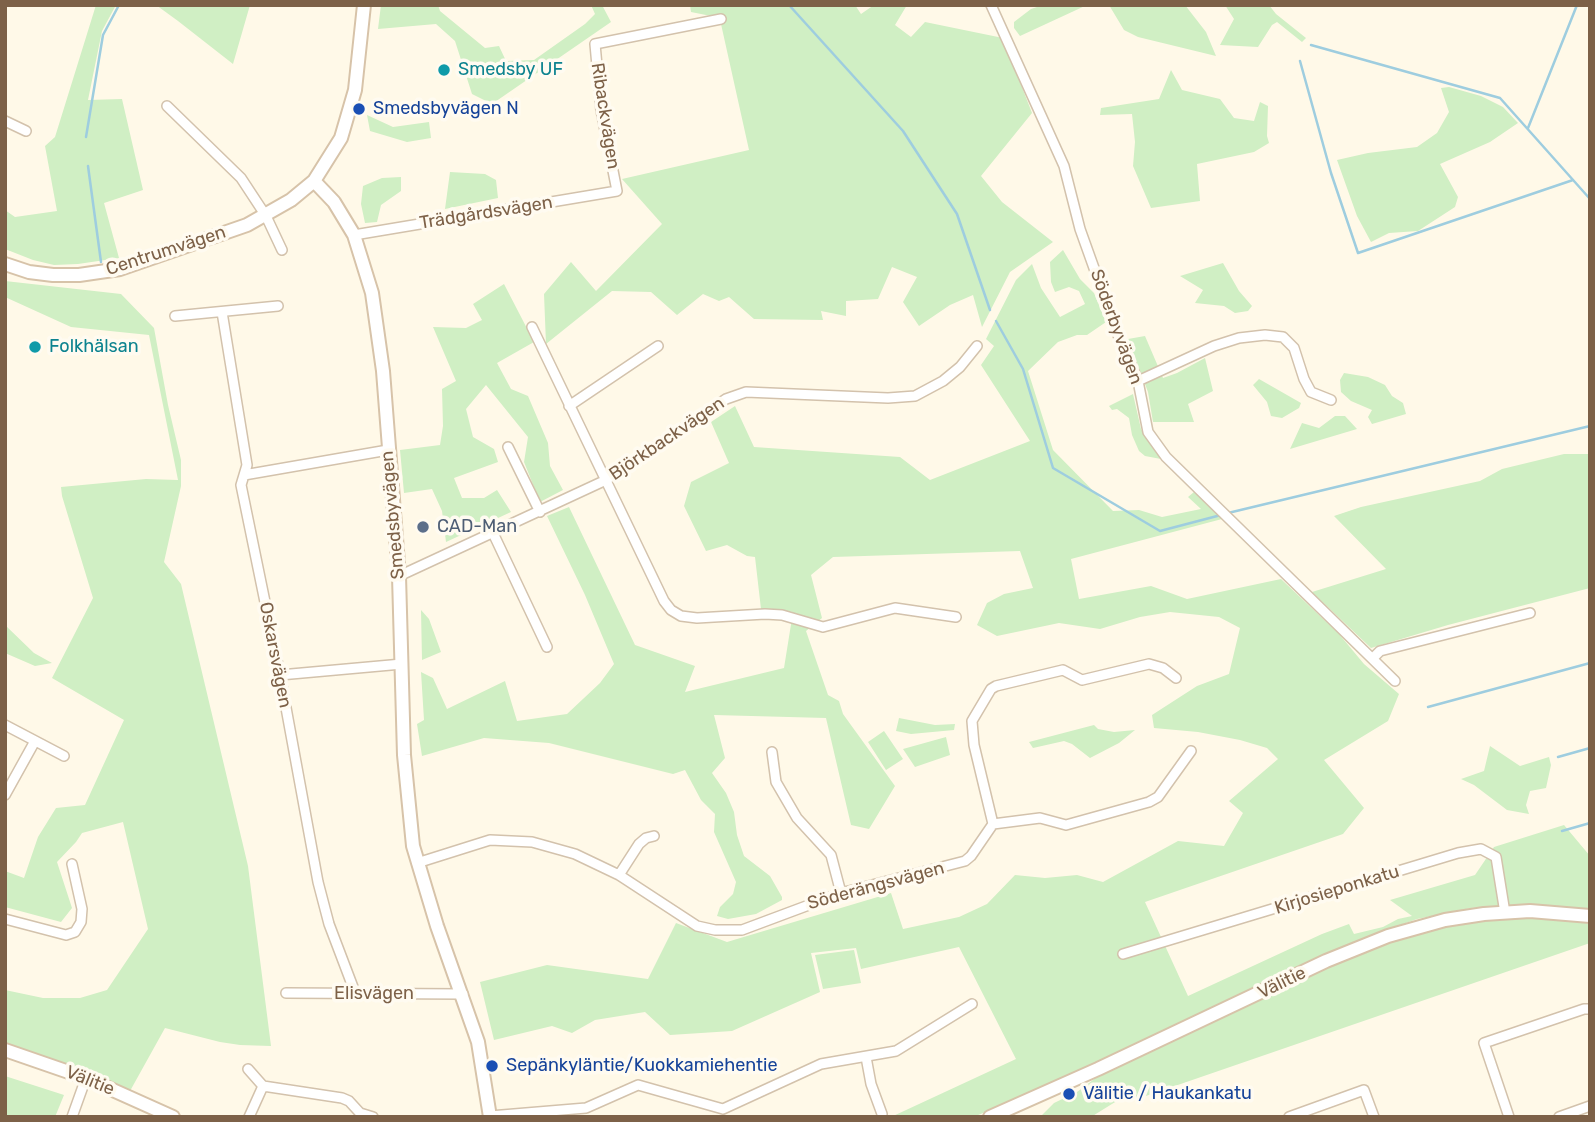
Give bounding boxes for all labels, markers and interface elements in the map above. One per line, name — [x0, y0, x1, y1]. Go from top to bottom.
place label: Smedsby UF — [458, 59, 563, 81]
street label: Ribackvägen — [586, 61, 624, 171]
marker: Smedsby UF — [436, 62, 452, 78]
place label: Smedsbyvägen N — [373, 98, 519, 120]
marker: Smedsbyvägen N — [351, 101, 367, 117]
street label: Trädgårdsvägen — [418, 192, 554, 234]
street label: Centrumvägen — [103, 221, 229, 281]
street label: Söderbyvägen — [1085, 267, 1147, 387]
place label: Folkhälsan — [49, 336, 139, 358]
marker: Folkhälsan — [27, 339, 43, 355]
street label: Björkbackvägen — [605, 393, 729, 485]
street label: Smedsbyvägen — [377, 450, 409, 580]
place label: CAD-Man — [437, 516, 517, 538]
marker: CAD-Man — [415, 519, 431, 535]
street label: Oskarsvägen — [254, 600, 296, 710]
street label: Söderängsvägen — [805, 857, 947, 915]
street label: Kirjosieponkatu — [1272, 861, 1402, 919]
street label: Välitie — [1254, 962, 1310, 1004]
street label: Elisvägen — [334, 983, 414, 1005]
place label: Sepänkyläntie/Kuokkamiehentie — [506, 1055, 777, 1077]
marker: Sepänkyläntie/Kuokkamiehentie — [484, 1058, 500, 1074]
street label: Välitie — [62, 1061, 118, 1101]
place label: Välitie / Haukankatu — [1083, 1083, 1252, 1105]
marker: Välitie / Haukankatu — [1061, 1086, 1077, 1102]

